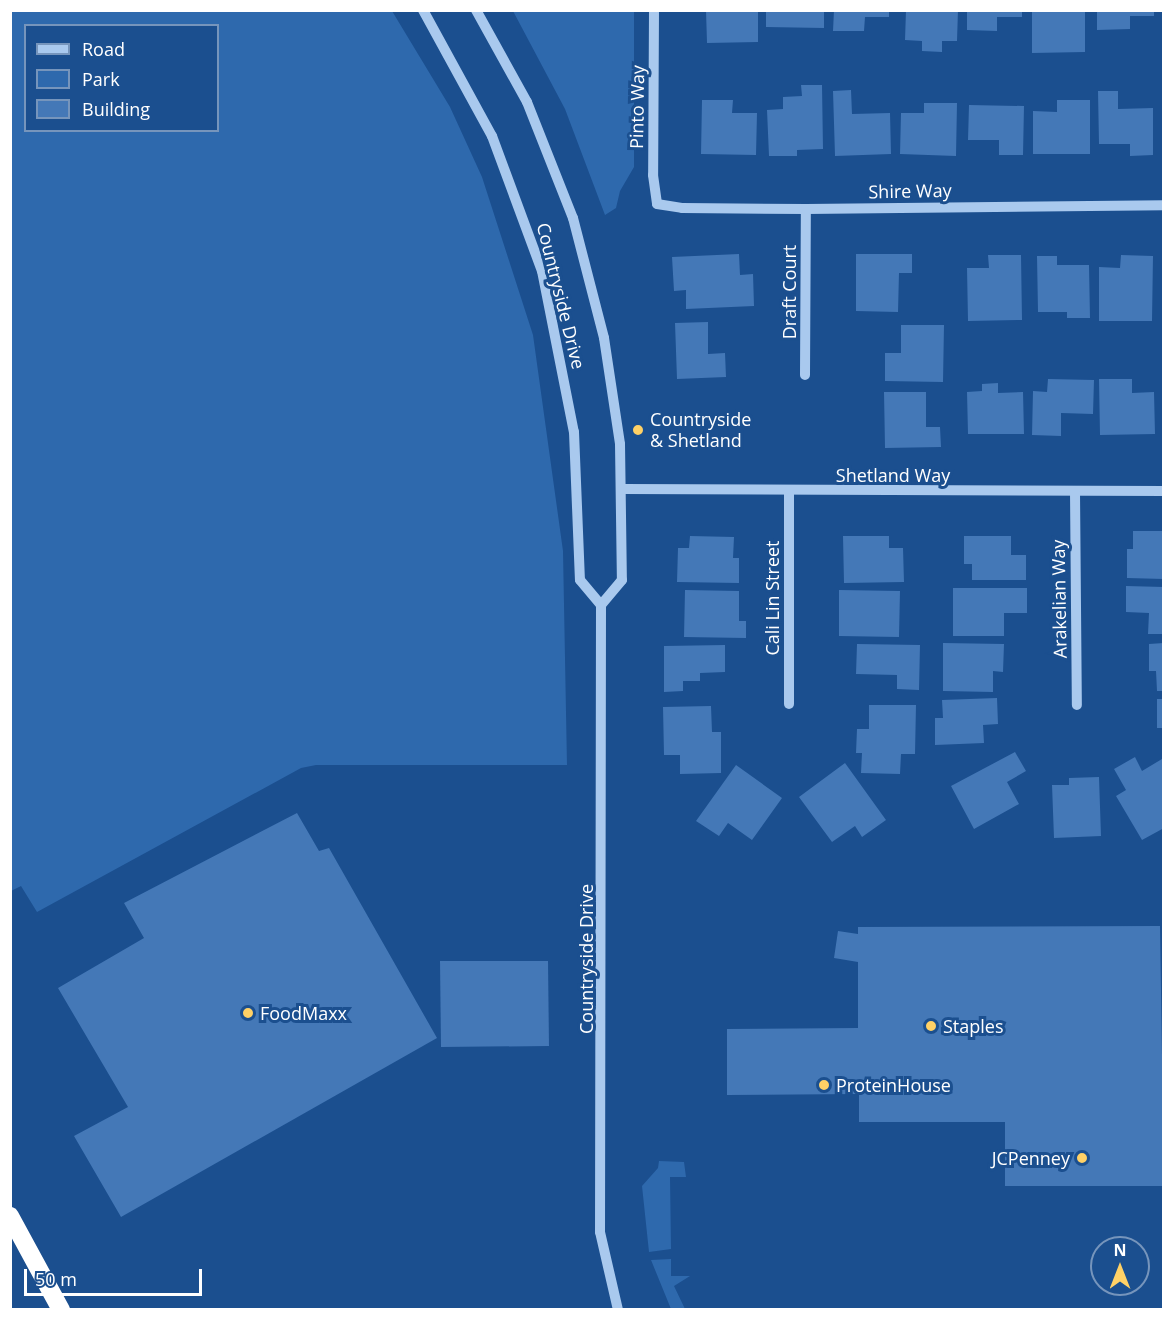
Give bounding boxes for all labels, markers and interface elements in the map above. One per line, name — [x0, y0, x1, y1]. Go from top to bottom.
legend — [24, 24, 219, 132]
text: Road — [82, 37, 125, 61]
street label: Pinto Way — [625, 65, 649, 149]
text: Park — [82, 67, 120, 91]
text: Building — [82, 97, 150, 121]
street label: Shire Way — [868, 179, 952, 203]
street label: Countryside Drive — [532, 221, 590, 371]
street label: Draft Court — [778, 245, 800, 339]
place label: Countryside & Shetland — [650, 409, 751, 452]
marker: Countryside & Shetland — [631, 423, 645, 437]
street label: Shetland Way — [836, 464, 950, 486]
street label: Arakelian Way — [1047, 539, 1071, 659]
street label: Cali Lin Street — [761, 540, 783, 656]
street label: Countryside Drive — [575, 884, 597, 1034]
place label: FoodMaxx — [260, 1002, 347, 1024]
marker: FoodMaxx — [241, 1006, 255, 1020]
place label: Staples — [943, 1015, 1004, 1037]
marker: Staples — [924, 1019, 938, 1033]
place label: ProteinHouse — [836, 1074, 951, 1096]
marker: ProteinHouse — [817, 1078, 831, 1092]
place label: JCPenney — [992, 1147, 1070, 1169]
marker: JCPenney — [1075, 1151, 1089, 1165]
north arrow — [1090, 1236, 1150, 1296]
text: N — [1113, 1239, 1127, 1261]
scale bar — [27, 1257, 206, 1295]
text: 50 m — [35, 1267, 77, 1291]

